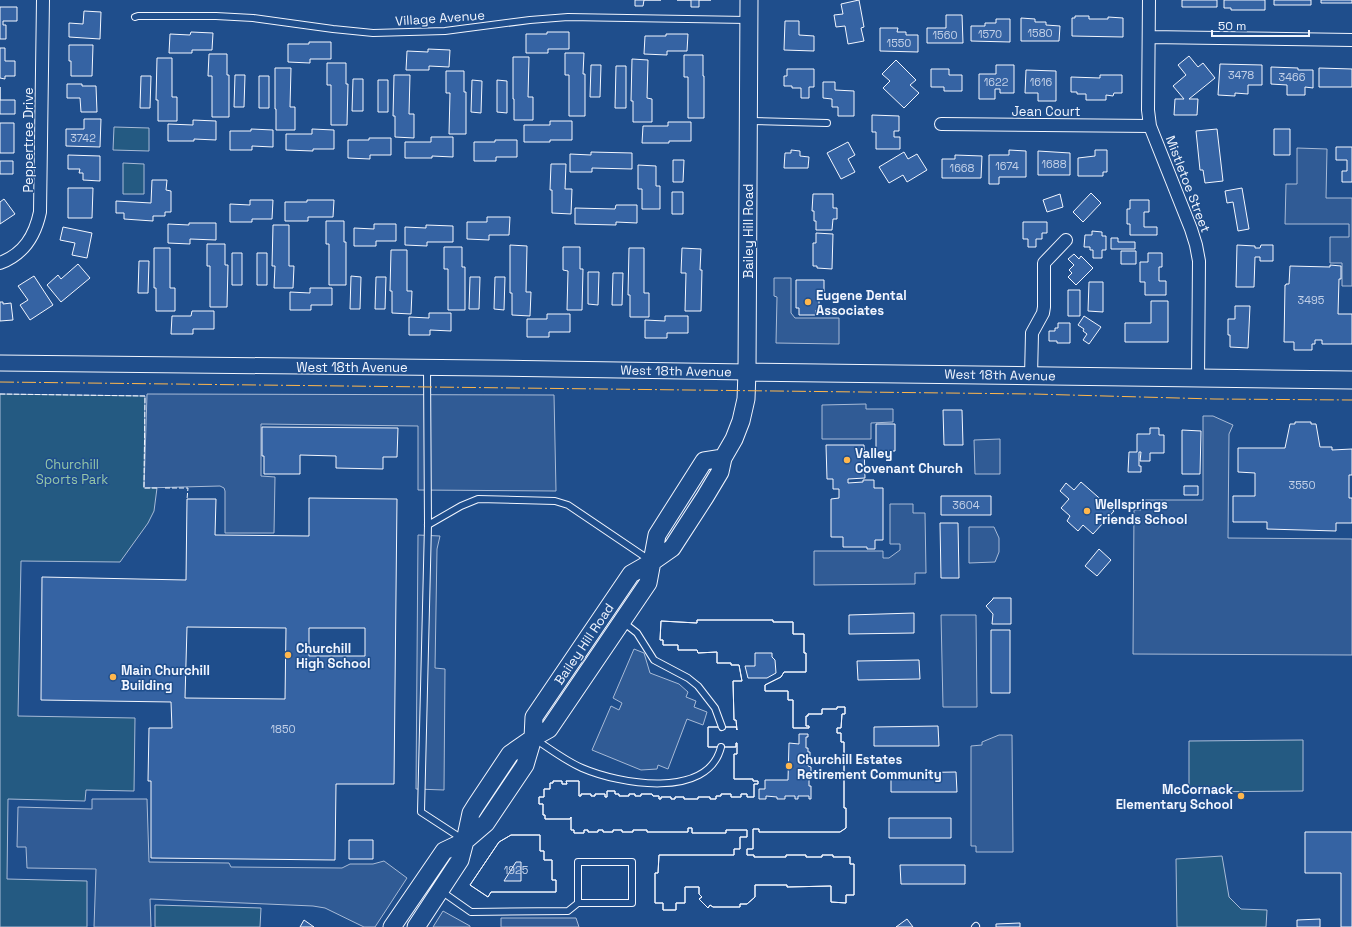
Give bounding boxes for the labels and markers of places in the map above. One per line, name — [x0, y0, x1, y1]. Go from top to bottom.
place label: Eugene Dental Associates — [816, 287, 907, 319]
marker: Eugene Dental Associates — [803, 297, 813, 307]
place label: Valley Covenant Church — [855, 445, 963, 477]
marker: Valley Covenant Church — [842, 455, 852, 465]
place label: Wellsprings Friends School — [1095, 496, 1187, 528]
marker: Wellsprings Friends School — [1082, 506, 1092, 516]
place label: Churchill High School — [296, 640, 370, 672]
marker: Churchill High School — [283, 650, 293, 660]
place label: Main Churchill Building — [121, 662, 210, 694]
marker: Main Churchill Building — [108, 672, 118, 682]
place label: Churchill Estates Retirement Community — [797, 751, 942, 783]
marker: Churchill Estates Retirement Community — [784, 761, 794, 771]
place label: McCornack Elementary School — [1116, 781, 1234, 813]
marker: McCornack Elementary School — [1236, 791, 1246, 801]

